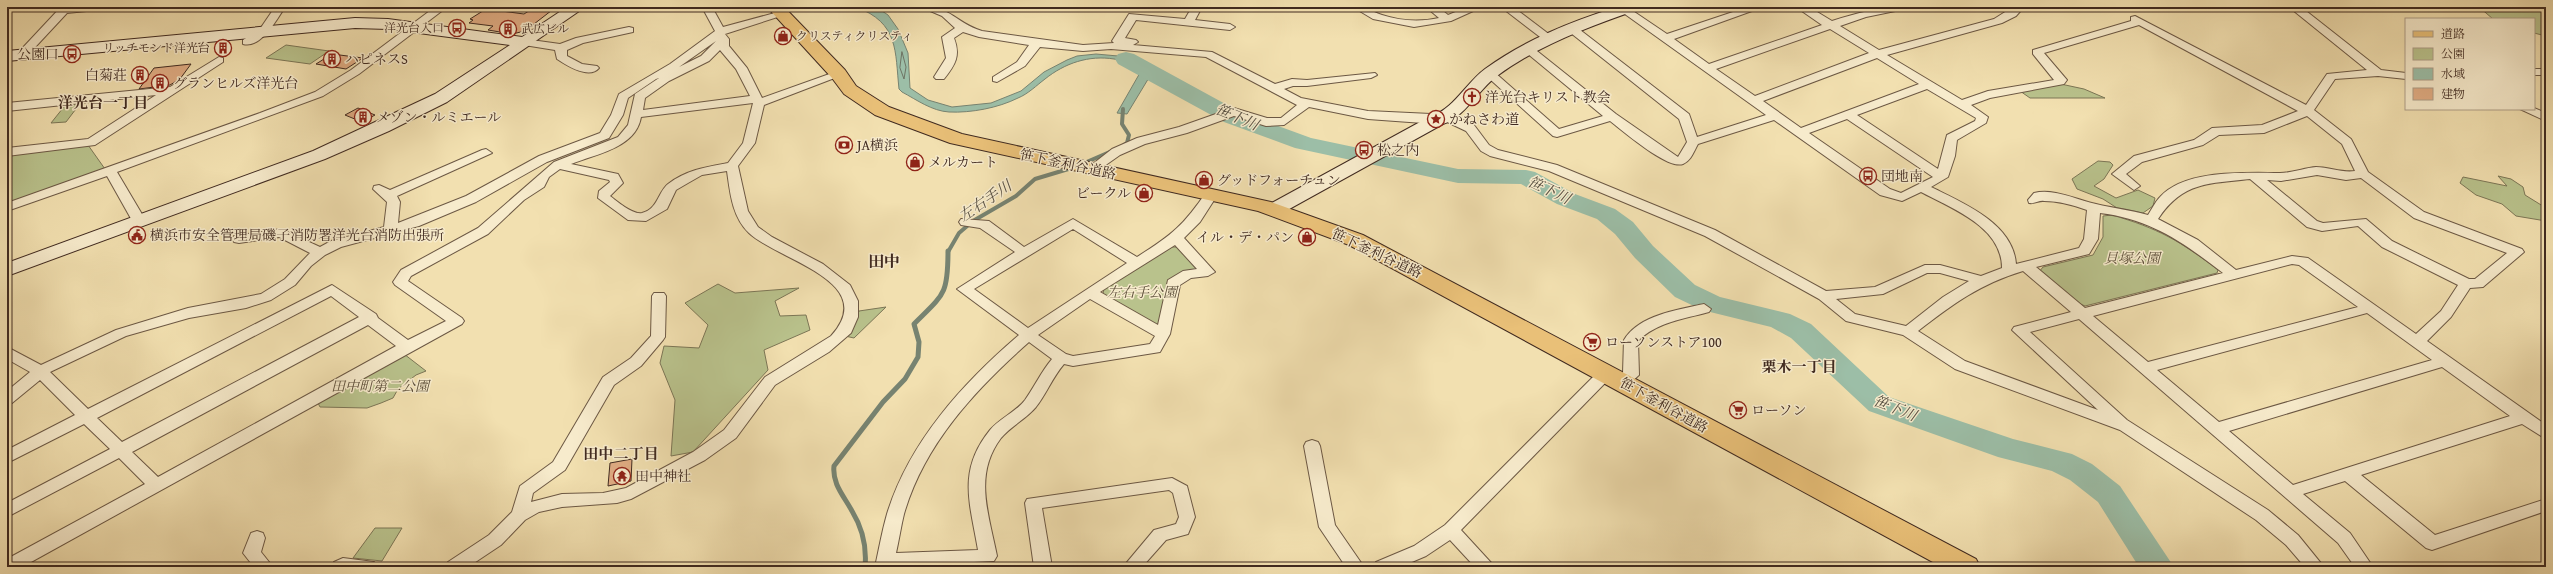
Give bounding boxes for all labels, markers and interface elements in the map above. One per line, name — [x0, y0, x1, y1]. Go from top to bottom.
bus stop icon: 洋光台入口 — [447, 18, 467, 38]
legend — [2405, 18, 2535, 110]
place label: 洋光台入口 — [384, 19, 444, 36]
building icon: 武広ビル — [498, 19, 518, 39]
place label: 武広ビル — [521, 20, 569, 37]
text: 道路 — [2441, 25, 2465, 42]
shop icon: クリスティクリスティ — [773, 26, 793, 46]
place label: クリスティクリスティ — [796, 27, 913, 44]
building icon: リッチモンド洋光台 — [213, 38, 233, 58]
place label: リッチモンド洋光台 — [102, 39, 210, 56]
place label: 公園口 — [17, 44, 59, 64]
bus stop icon: 公園口 — [62, 44, 82, 64]
text: 公園 — [2441, 45, 2465, 62]
building icon: ハピネスS — [322, 49, 342, 69]
place label: ハピネスS — [345, 49, 408, 69]
place label: 白菊荘 — [85, 65, 127, 85]
building icon: 白菊荘 — [130, 65, 150, 85]
text: 水域 — [2441, 65, 2465, 82]
building icon: グランヒルズ洋光台 — [150, 73, 170, 93]
place label: グランヒルズ洋光台 — [173, 73, 299, 93]
text: 建物 — [2441, 85, 2465, 102]
church icon: 洋光台キリスト教会 — [1462, 87, 1482, 107]
place label: 洋光台キリスト教会 — [1485, 87, 1611, 107]
district label: 洋光台一丁目 — [58, 92, 148, 113]
water label: 笹下川 — [1212, 98, 1264, 136]
building icon: メゾン・ルミエール — [353, 107, 373, 127]
place label: メゾン・ルミエール — [376, 107, 501, 127]
place icon: かねさわ道 — [1426, 109, 1446, 129]
place label: かねさわ道 — [1449, 109, 1519, 129]
bank icon: JA横浜 — [834, 135, 854, 155]
place label: JA横浜 — [855, 135, 898, 155]
bus stop icon: 松之内 — [1354, 140, 1374, 160]
place label: 松之内 — [1377, 140, 1419, 160]
street label: 笹下釜利谷道路 — [1018, 144, 1118, 184]
shop icon: メルカート — [905, 152, 925, 172]
place label: メルカート — [928, 152, 998, 172]
bus stop icon: 団地南 — [1858, 166, 1878, 186]
place label: 団地南 — [1881, 166, 1923, 186]
shop icon: グッドフォーチュン — [1194, 170, 1214, 190]
place label: グッドフォーチュン — [1217, 170, 1341, 190]
water label: 笹下川 — [1524, 171, 1576, 209]
water label: 左右手川 — [954, 174, 1017, 226]
place label: ビークル — [1076, 183, 1131, 203]
shop icon: ビークル — [1134, 183, 1154, 203]
street label: 笹下釜利谷道路 — [1328, 223, 1426, 283]
public building icon: 横浜市安全管理局磯子消防署洋光台消防出張所 — [127, 225, 147, 245]
place label: 横浜市安全管理局磯子消防署洋光台消防出張所 — [150, 225, 444, 245]
place label: イル・デ・パン — [1196, 227, 1294, 247]
shop icon: イル・デ・パン — [1297, 227, 1317, 247]
park label: 貝塚公園 — [2104, 248, 2162, 268]
district label: 田中 — [868, 249, 900, 273]
park label: 左右手公園 — [1107, 282, 1179, 302]
supermarket icon: ローソンストア100 — [1582, 332, 1602, 352]
place label: ローソンストア100 — [1605, 332, 1722, 352]
district label: 栗木一丁目 — [1761, 356, 1837, 377]
street label: 笹下釜利谷道路 — [1616, 372, 1712, 438]
park label: 田中町第二公園 — [331, 376, 431, 396]
water label: 笹下川 — [1870, 389, 1922, 426]
supermarket icon: ローソン — [1728, 400, 1748, 420]
place label: ローソン — [1751, 400, 1806, 420]
district label: 田中二丁目 — [583, 443, 659, 464]
temple icon: 田中神社 — [612, 466, 632, 486]
place label: 田中神社 — [635, 466, 691, 486]

